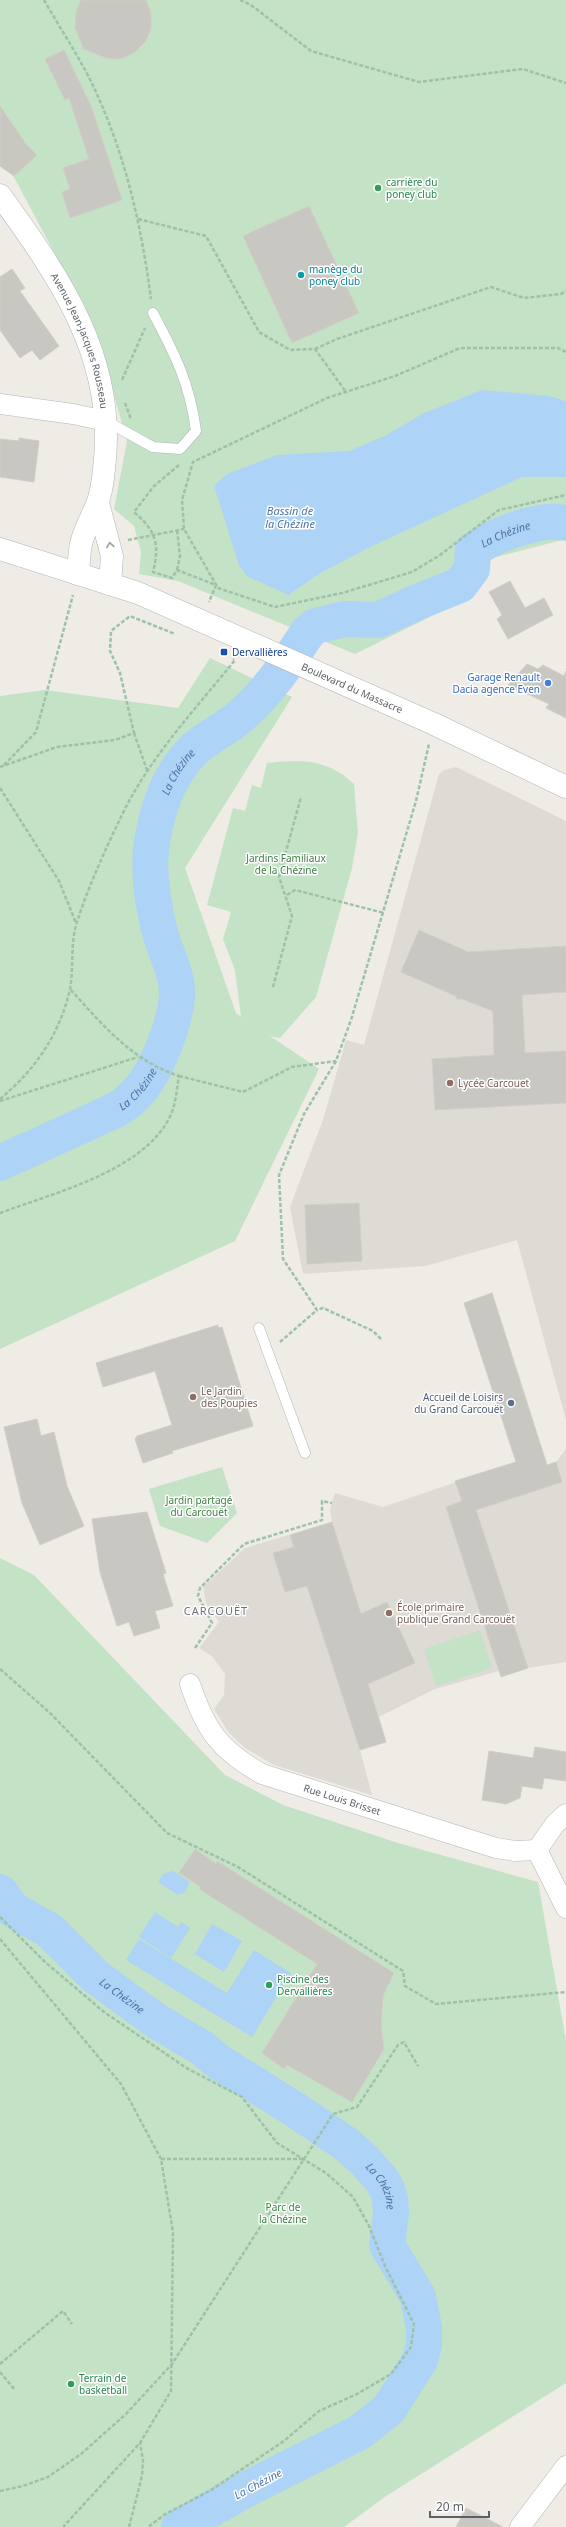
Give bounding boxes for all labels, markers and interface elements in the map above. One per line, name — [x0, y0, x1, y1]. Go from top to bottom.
place label: carrière du poney club — [386, 175, 437, 201]
marker: carrière du poney club — [373, 183, 383, 193]
place label: manège du poney club — [309, 262, 363, 288]
street label: Avenue Jean-Jacques Rousseau — [48, 270, 112, 409]
marker: manège du poney club — [296, 270, 306, 280]
water label: Bassin de la Chézine — [265, 503, 315, 531]
water label: La Chézine — [478, 517, 532, 551]
one-way arrow — [106, 542, 115, 548]
place label: Dervallières — [232, 645, 288, 659]
marker: Dervallières — [219, 647, 229, 657]
street label: Boulevard du Massacre — [299, 659, 405, 716]
place label: Garage Renault Dacia agence Even — [452, 670, 540, 696]
marker: Garage Renault Dacia agence Even — [543, 678, 553, 688]
water label: La Chézine — [158, 745, 198, 797]
park label: Jardins Familiaux de la Chézine — [245, 851, 326, 877]
water label: La Chézine — [115, 1065, 160, 1114]
place label: Lycée Carcouet — [458, 1076, 530, 1090]
marker: Lycée Carcouet — [445, 1078, 455, 1088]
place label: Le Jardin des Poupies — [201, 1384, 258, 1410]
place label: Accueil de Loisirs du Grand Carcouët — [414, 1390, 503, 1416]
marker: Le Jardin des Poupies — [188, 1392, 198, 1402]
marker: Accueil de Loisirs du Grand Carcouët — [506, 1398, 516, 1408]
park label: Jardin partagé du Carcouët — [165, 1493, 233, 1519]
place label: École primaire publique Grand Carcouët — [397, 1600, 515, 1626]
district label: CARCOUËT — [184, 1603, 248, 1618]
marker: École primaire publique Grand Carcouët — [384, 1608, 394, 1618]
street label: Rue Louis Brisset — [302, 1781, 383, 1818]
place label: Piscine des Dervallières — [277, 1972, 333, 1998]
water label: La Chézine — [97, 1974, 148, 2017]
marker: Piscine des Dervallières — [264, 1980, 274, 1990]
water label: La Chézine — [363, 2159, 399, 2211]
park label: Parc de la Chézine — [259, 2200, 307, 2226]
place label: Terrain de basketball — [79, 2371, 127, 2397]
marker: Terrain de basketball — [66, 2379, 76, 2389]
water label: La Chézine — [231, 2464, 285, 2502]
scale bar — [430, 2493, 489, 2519]
text: 20 m — [436, 2498, 464, 2515]

